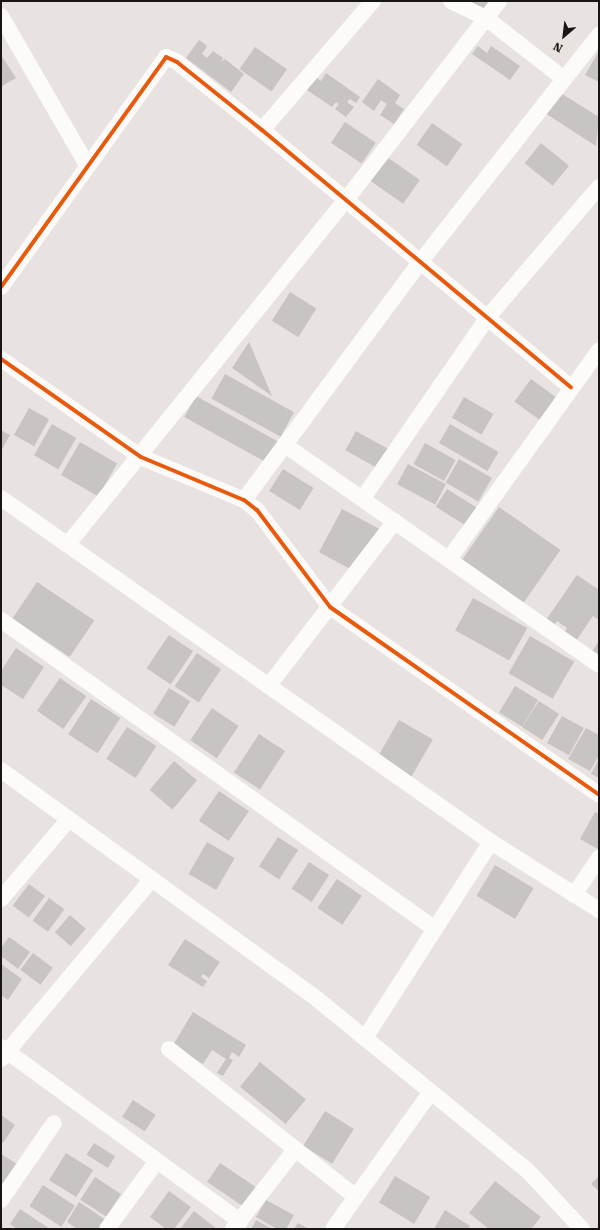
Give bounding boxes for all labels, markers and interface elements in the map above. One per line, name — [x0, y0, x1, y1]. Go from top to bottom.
north arrow — [544, 16, 584, 56]
text: N — [551, 39, 565, 55]

